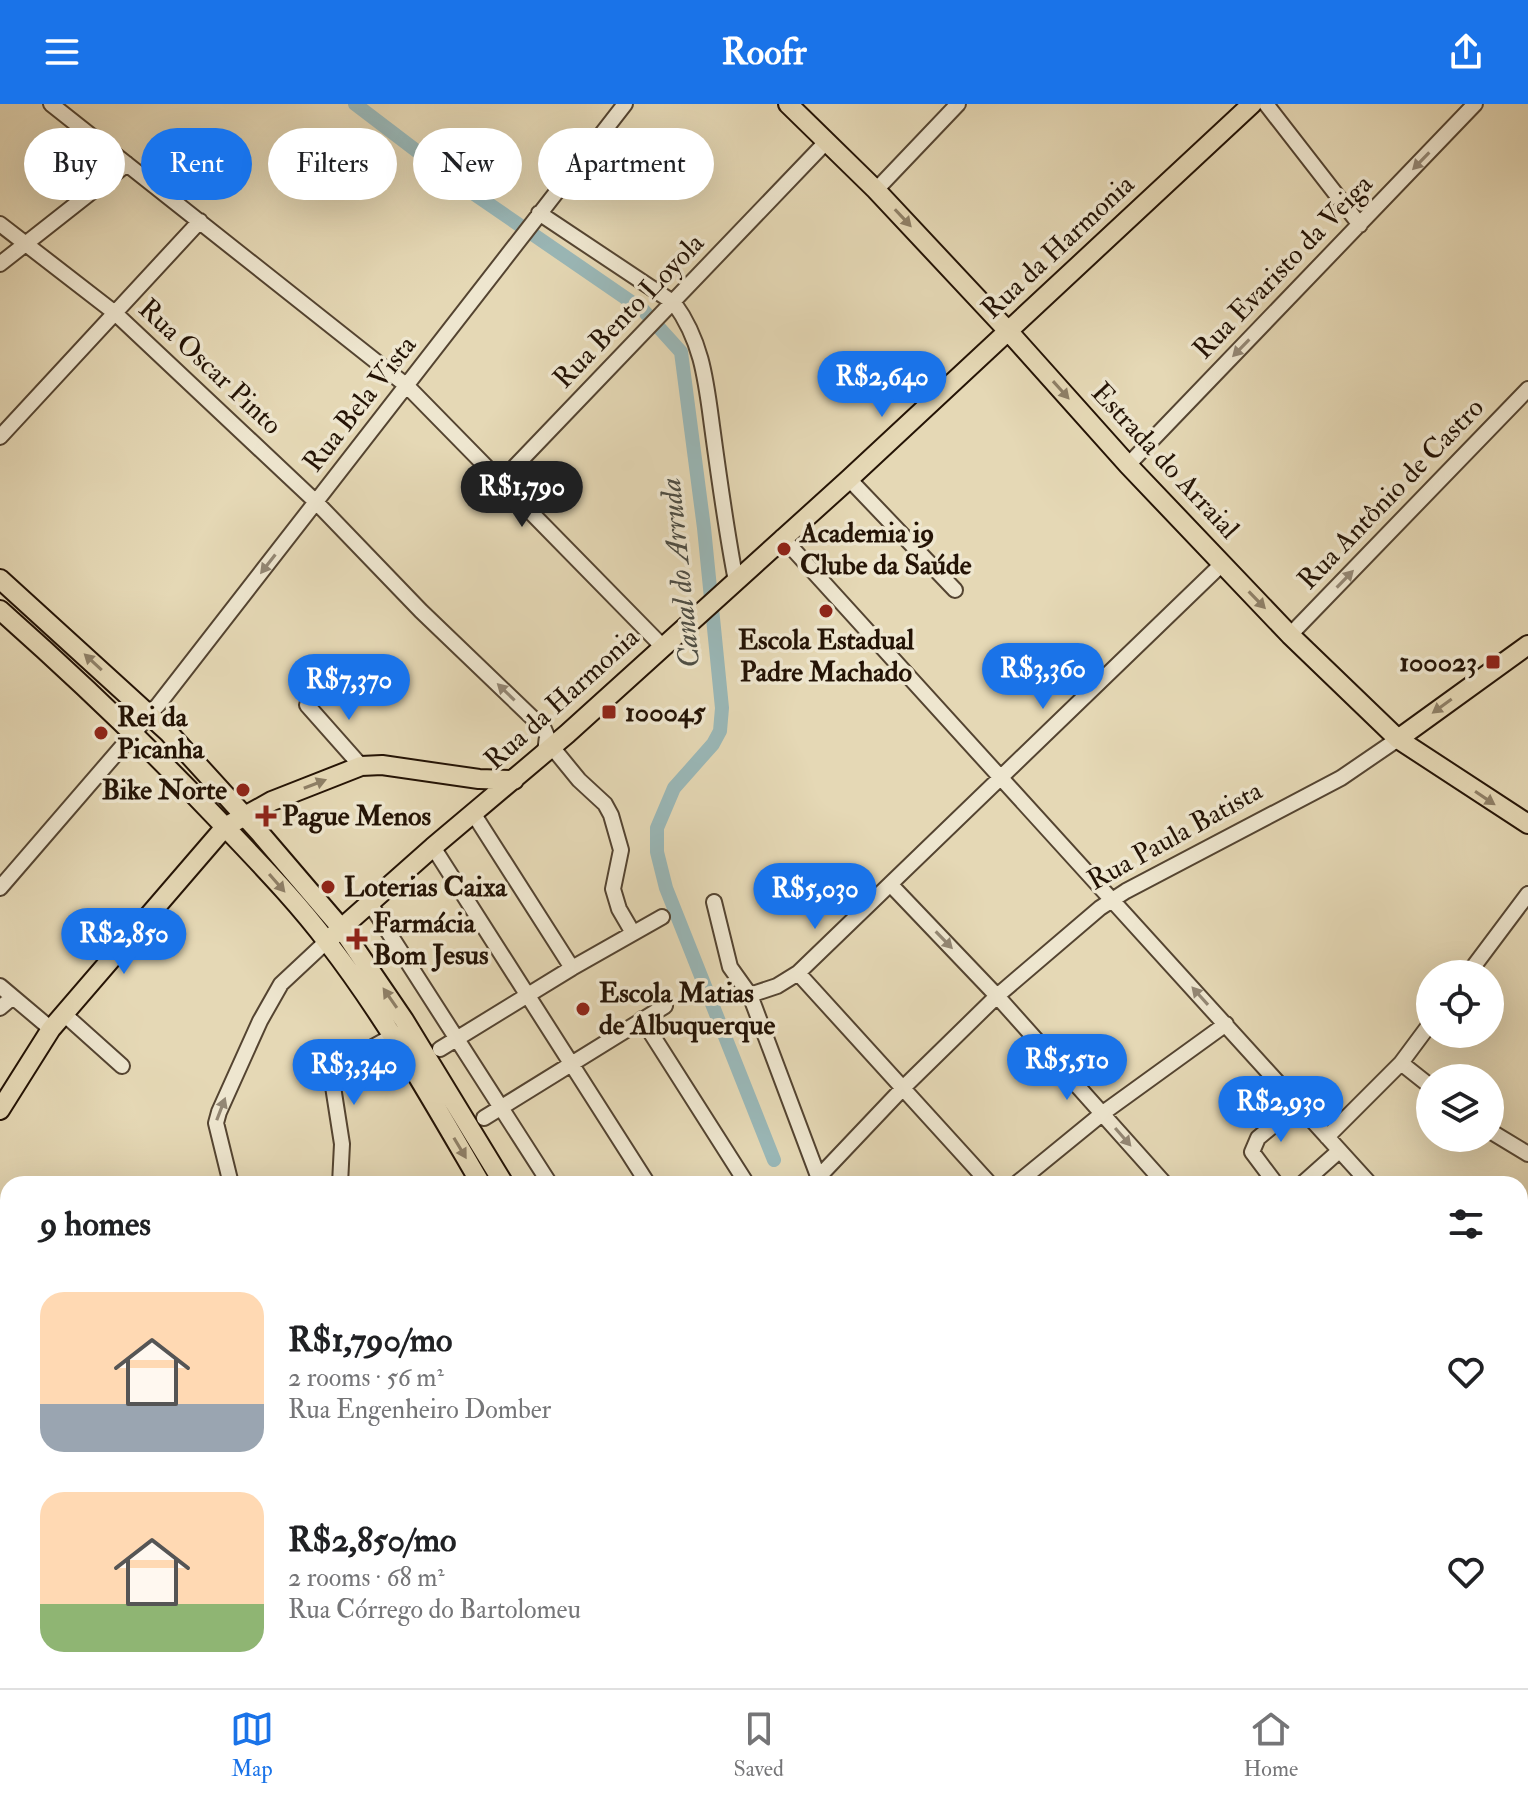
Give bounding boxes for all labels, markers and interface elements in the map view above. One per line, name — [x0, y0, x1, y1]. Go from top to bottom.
icon: menu — [40, 30, 84, 74]
text: Roofr — [721, 30, 807, 75]
icon: share — [1444, 30, 1488, 74]
chip: Buy — [24, 128, 125, 200]
chip: Rent — [141, 128, 252, 200]
chip: Filters — [268, 128, 397, 200]
chip: New — [413, 128, 522, 200]
chip: Apartment — [538, 128, 714, 200]
one-way arrow — [1413, 151, 1431, 170]
street label: Rua da Harmonia — [974, 167, 1142, 327]
street label: Rua Evaristo da Veiga — [1186, 167, 1381, 367]
one-way arrow — [893, 209, 911, 228]
street label: Rua Bento Loyola — [546, 226, 712, 396]
street label: Rua Oscar Pinto — [131, 292, 289, 442]
street label: Rua Bela Vista — [296, 328, 424, 479]
one-way arrow — [1232, 338, 1251, 357]
pin: R$2,640 — [808, 351, 956, 419]
text: R$2,640 — [835, 361, 929, 393]
street label: Estrada do Arraial — [1084, 375, 1246, 547]
one-way arrow — [1051, 380, 1069, 399]
street label: Rua Antônio de Castro — [1291, 391, 1491, 597]
pin: R$1,790 — [448, 461, 596, 529]
text: R$1,790 — [479, 471, 565, 503]
water label: Canal do Arruda — [652, 476, 708, 670]
place label: Academia i9 Clube da Saúde — [799, 516, 972, 583]
marker: Academia i9 Clube da Saúde — [775, 540, 793, 558]
one-way arrow — [261, 554, 277, 574]
one-way arrow — [1335, 570, 1353, 589]
one-way arrow — [1247, 590, 1266, 609]
marker: Escola Estadual Padre Machado — [817, 602, 835, 620]
street label: Rua da Harmonia — [477, 620, 647, 778]
place label: Escola Estadual Padre Machado — [738, 623, 915, 690]
pin: R$3,360 — [969, 643, 1117, 711]
place label: 100023 — [1399, 645, 1477, 680]
text: R$3,360 — [1000, 653, 1086, 685]
marker: 100023 — [1484, 653, 1502, 671]
one-way arrow — [83, 654, 102, 672]
pin: R$7,370 — [275, 654, 423, 722]
text: R$7,370 — [306, 664, 392, 696]
one-way arrow — [497, 683, 516, 702]
place label: 100045 — [625, 695, 706, 730]
one-way arrow — [1431, 698, 1452, 714]
place label: Rei da Picanha — [117, 700, 205, 767]
marker: 100045 — [600, 703, 618, 721]
marker: Rei da Picanha — [92, 724, 110, 742]
place label: Bike Norte — [102, 773, 227, 808]
street label: Rua Paula Batista — [1081, 773, 1269, 898]
one-way arrow — [303, 777, 327, 790]
marker: Bike Norte — [234, 781, 252, 799]
one-way arrow — [1475, 790, 1496, 805]
place label: Pague Menos — [282, 799, 431, 834]
marker: Pague Menos — [257, 807, 275, 825]
pin: R$5,030 — [741, 863, 889, 931]
place label: Loterias Caixa — [344, 870, 508, 905]
one-way arrow — [268, 873, 285, 893]
text: R$5,030 — [771, 873, 859, 905]
marker: Loterias Caixa — [319, 878, 337, 896]
place label: Farmácia Bom Jesus — [373, 906, 489, 973]
pin: R$2,850 — [50, 908, 198, 976]
text: R$2,850 — [79, 918, 169, 950]
marker: Farmácia Bom Jesus — [348, 930, 366, 948]
one-way arrow — [934, 930, 953, 949]
map controls — [1416, 960, 1504, 1152]
button: locate — [1416, 960, 1504, 1048]
place label: Escola Matias de Albuquerque — [599, 976, 776, 1043]
one-way arrow — [1192, 986, 1210, 1005]
one-way arrow — [383, 988, 398, 1009]
marker: Escola Matias de Albuquerque — [574, 1000, 592, 1018]
pin: R$5,510 — [993, 1034, 1141, 1102]
pin: R$3,340 — [280, 1039, 428, 1107]
text: R$5,510 — [1025, 1044, 1109, 1076]
text: R$3,340 — [311, 1049, 397, 1081]
button: layers — [1416, 1064, 1504, 1152]
pin: R$2,930 — [1207, 1076, 1355, 1144]
text: R$2,930 — [1236, 1086, 1326, 1118]
one-way arrow — [215, 1097, 228, 1121]
one-way arrow — [1114, 1127, 1131, 1147]
one-way arrow — [453, 1137, 467, 1159]
icon: filters — [1444, 1202, 1488, 1246]
text: 9 homes — [40, 1203, 151, 1246]
text: R$1,790/mo — [288, 1319, 452, 1362]
icon: home — [104, 1324, 200, 1420]
icon: heart — [1444, 1350, 1488, 1394]
text: 2 rooms · 56 m² — [288, 1362, 444, 1394]
text: Rua Engenheiro Domber — [288, 1394, 551, 1426]
text: R$2,850/mo — [288, 1519, 456, 1562]
icon: home — [104, 1524, 200, 1620]
icon: heart — [1444, 1550, 1488, 1594]
text: 2 rooms · 68 m² — [288, 1562, 445, 1594]
text: Rua Córrego do Bartolomeu — [288, 1594, 581, 1626]
tab: Map — [230, 1707, 274, 1783]
tab: Saved — [734, 1707, 784, 1783]
tab: Home — [1244, 1707, 1298, 1783]

